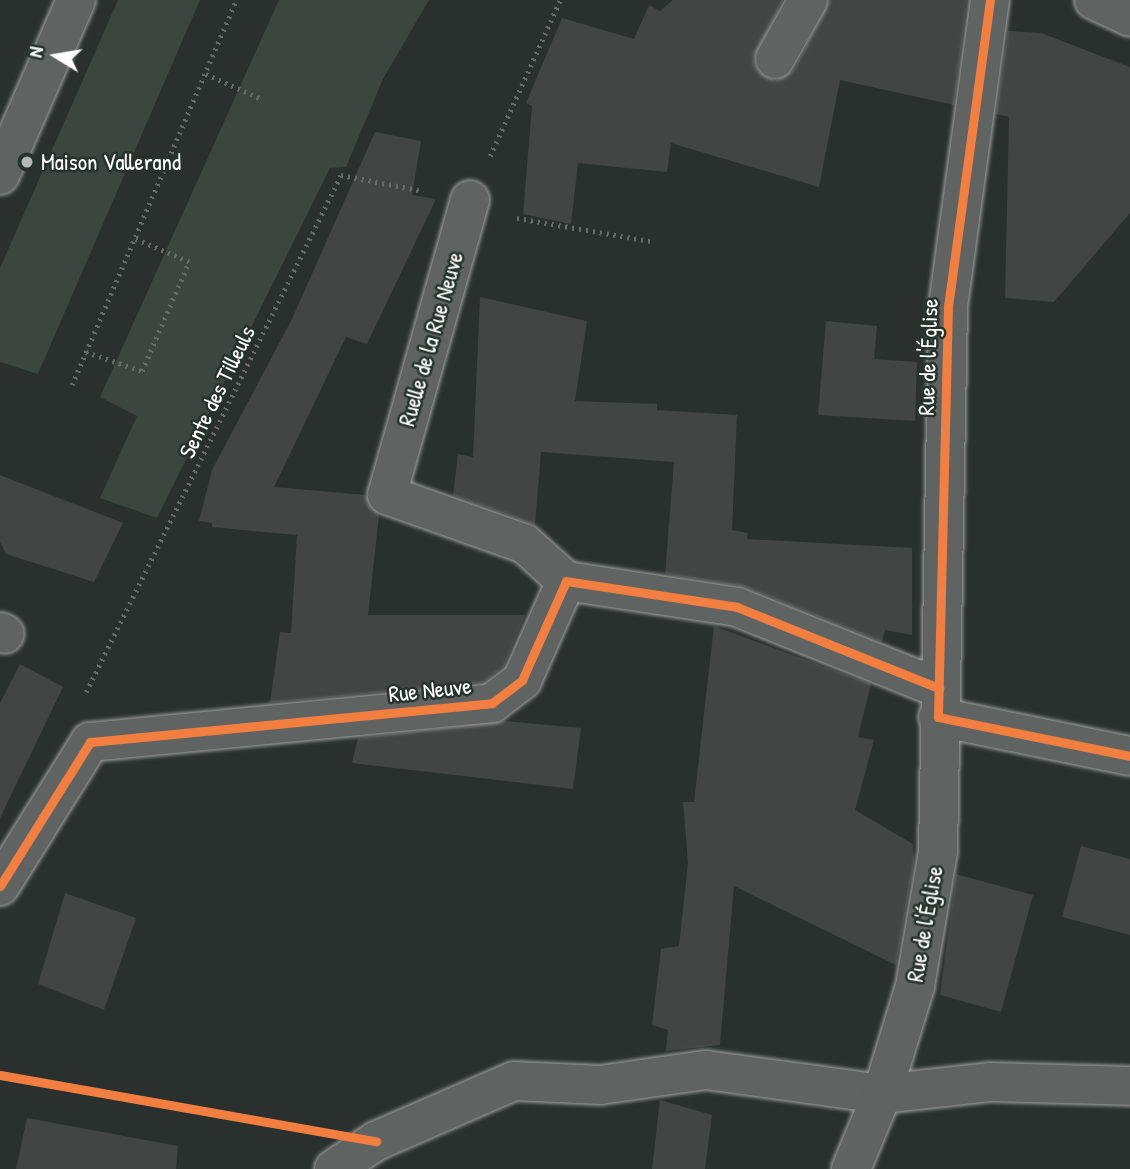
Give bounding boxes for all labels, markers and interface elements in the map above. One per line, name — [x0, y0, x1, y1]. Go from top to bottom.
north arrow — [21, 21, 91, 91]
text: N — [22, 45, 49, 59]
place label: Maison Vallerand — [41, 148, 181, 176]
marker: Maison Vallerand — [19, 154, 35, 170]
street label: Ruelle de la Rue Neuve — [393, 249, 469, 429]
street label: Rue de l'Église — [912, 298, 944, 416]
street label: Sente des Tilleuls — [173, 321, 261, 463]
street label: Rue Neuve — [387, 672, 473, 708]
street label: Rue de l'Église — [901, 864, 949, 984]

